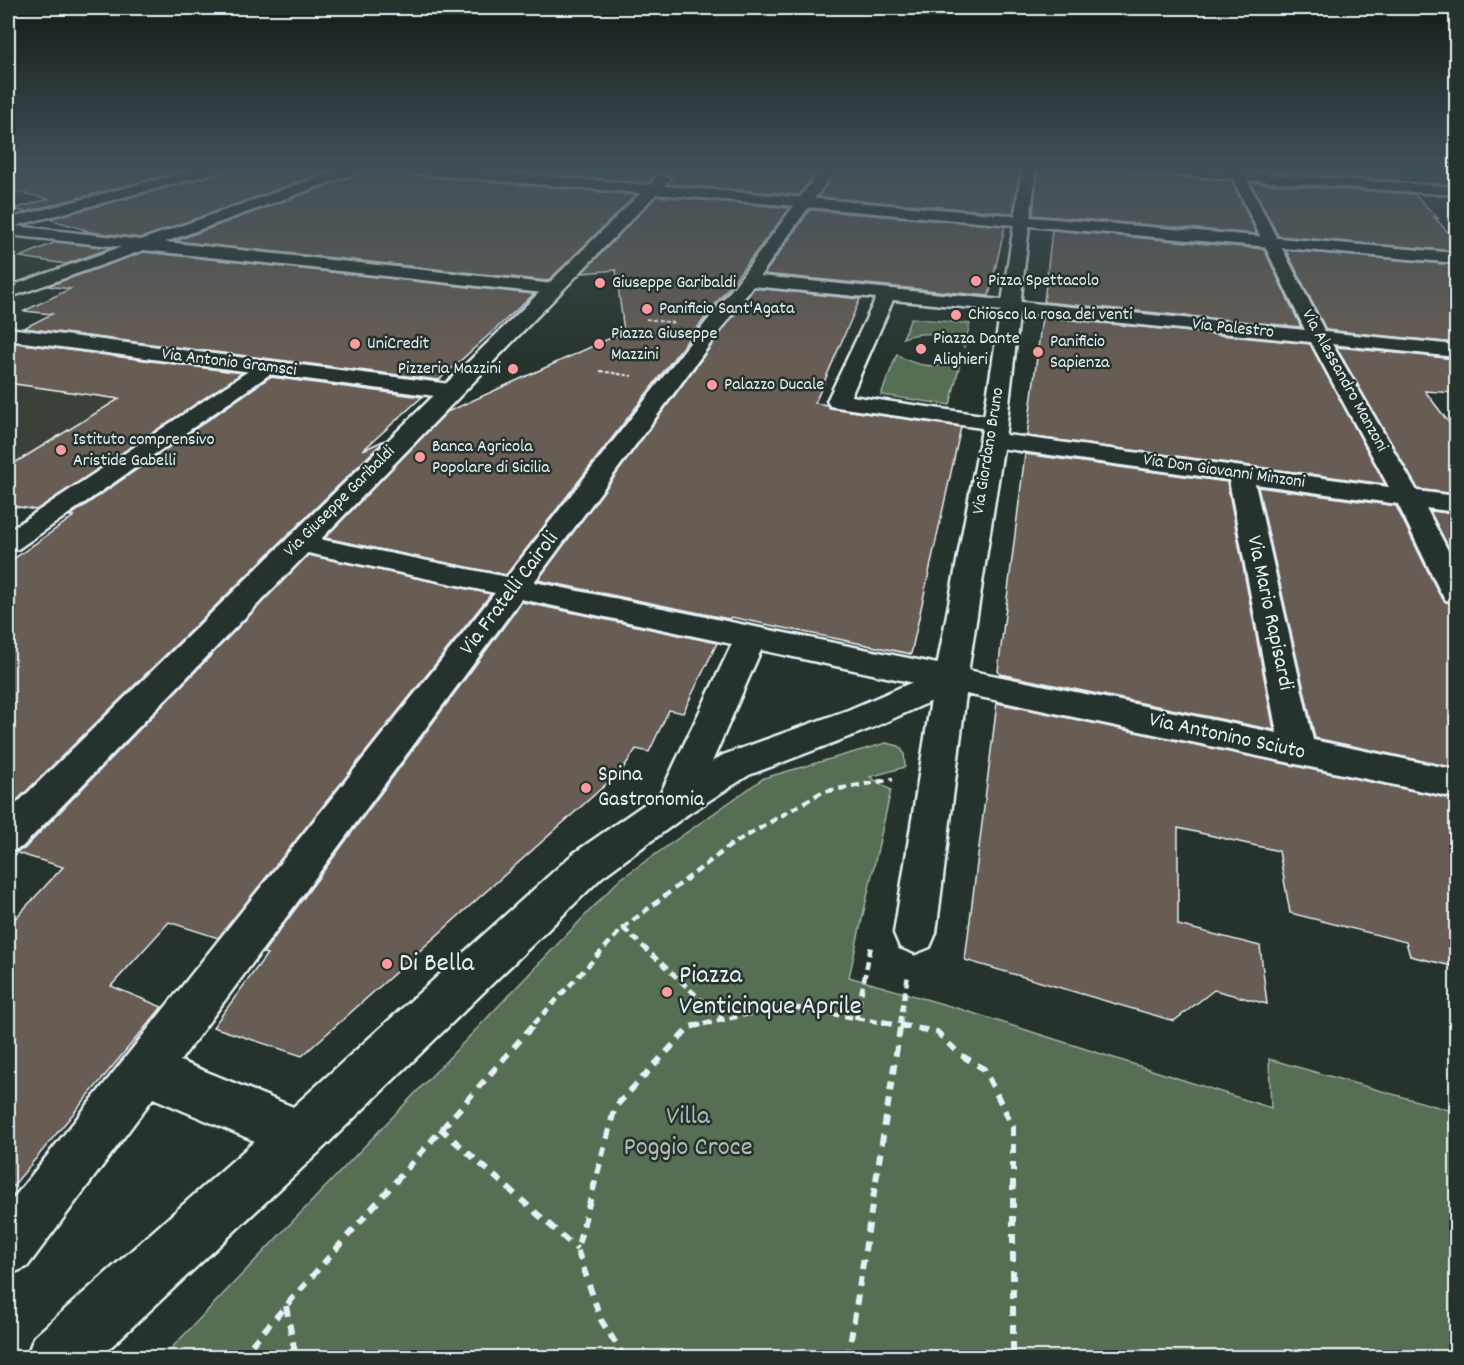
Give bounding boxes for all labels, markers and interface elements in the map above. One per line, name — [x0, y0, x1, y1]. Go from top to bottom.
place label: Pizza Spettacolo — [988, 269, 1099, 294]
place label: Giuseppe Garibaldi — [612, 271, 736, 296]
marker: Pizza Spettacolo — [969, 274, 983, 288]
marker: Giuseppe Garibaldi — [593, 276, 607, 290]
place label: Panificio Sant'Agata — [659, 297, 795, 322]
marker: Panificio Sant'Agata — [640, 302, 654, 316]
place label: Chiosco la rosa dei venti — [968, 303, 1133, 328]
street label: Via Alessandro Manzoni — [1294, 305, 1394, 457]
marker: Chiosco la rosa dei venti — [949, 308, 963, 322]
street label: Via Palestro — [1191, 312, 1275, 346]
place label: Piazza Giuseppe Mazzini — [611, 322, 717, 368]
place label: Piazza Dante Alighieri — [933, 327, 1020, 373]
place label: Panificio Sapienza — [1050, 330, 1110, 376]
place label: UniCredit — [367, 332, 430, 357]
marker: UniCredit — [348, 337, 362, 351]
marker: Piazza Giuseppe Mazzini — [592, 337, 606, 351]
street label: Via Antonio Gramsci — [160, 342, 298, 384]
marker: Piazza Dante Alighieri — [914, 342, 928, 356]
marker: Panificio Sapienza — [1031, 345, 1045, 359]
place label: Pizzeria Mazzini — [398, 357, 501, 382]
marker: Pizzeria Mazzini — [506, 362, 520, 376]
place label: Palazzo Ducale — [724, 373, 824, 398]
marker: Palazzo Ducale — [705, 378, 719, 392]
street label: Via Giordano Bruno — [967, 386, 1011, 516]
place label: Istituto comprensivo Aristide Gabelli — [73, 428, 214, 474]
place label: Banca Agricola Popolare di Sicilia — [432, 435, 550, 481]
street label: Via Giuseppe Garibaldi — [279, 441, 401, 563]
marker: Istituto comprensivo Aristide Gabelli — [54, 443, 68, 457]
street label: Via Don Giovanni Minzoni — [1141, 448, 1307, 496]
marker: Banca Agricola Popolare di Sicilia — [413, 450, 427, 464]
street label: Via Fratelli Cairoli — [453, 526, 567, 662]
street label: Via Mario Rapisardi — [1237, 533, 1301, 693]
street label: Via Antonino Sciuto — [1146, 705, 1308, 769]
place label: Spina Gastronomia — [598, 760, 705, 816]
marker: Spina Gastronomia — [579, 781, 593, 795]
place label: Di Bella — [399, 945, 475, 984]
marker: Di Bella — [380, 957, 394, 971]
place label: Piazza Venticinque Aprile — [679, 957, 862, 1027]
marker: Piazza Venticinque Aprile — [660, 985, 674, 999]
park label: Villa Poggio Croce — [623, 1098, 753, 1168]

